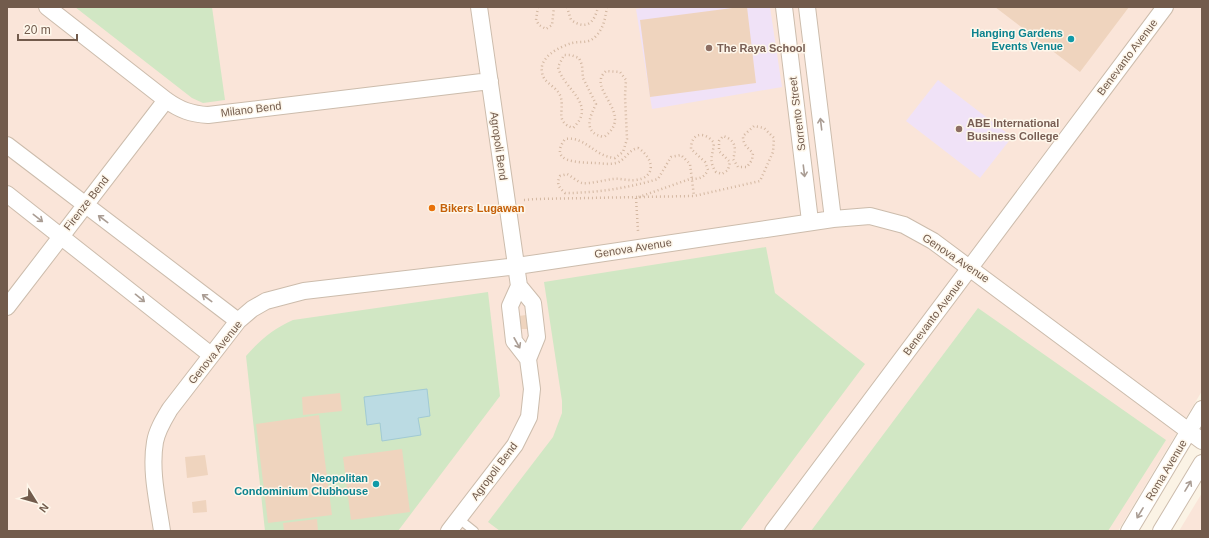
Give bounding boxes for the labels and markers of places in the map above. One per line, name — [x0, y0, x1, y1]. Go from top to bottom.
place label: Hanging Gardens Events Venue — [971, 27, 1063, 52]
marker: Hanging Gardens Events Venue — [1066, 34, 1076, 44]
place label: The Raya School — [717, 42, 806, 54]
marker: The Raya School — [704, 43, 714, 53]
place label: ABE International Business College — [967, 117, 1059, 142]
marker: ABE International Business College — [954, 124, 964, 134]
place label: Bikers Lugawan — [440, 202, 525, 214]
marker: Bikers Lugawan — [427, 203, 437, 213]
place label: Neopolitan Condominium Clubhouse — [234, 472, 368, 497]
marker: Neopolitan Condominium Clubhouse — [371, 479, 381, 489]

